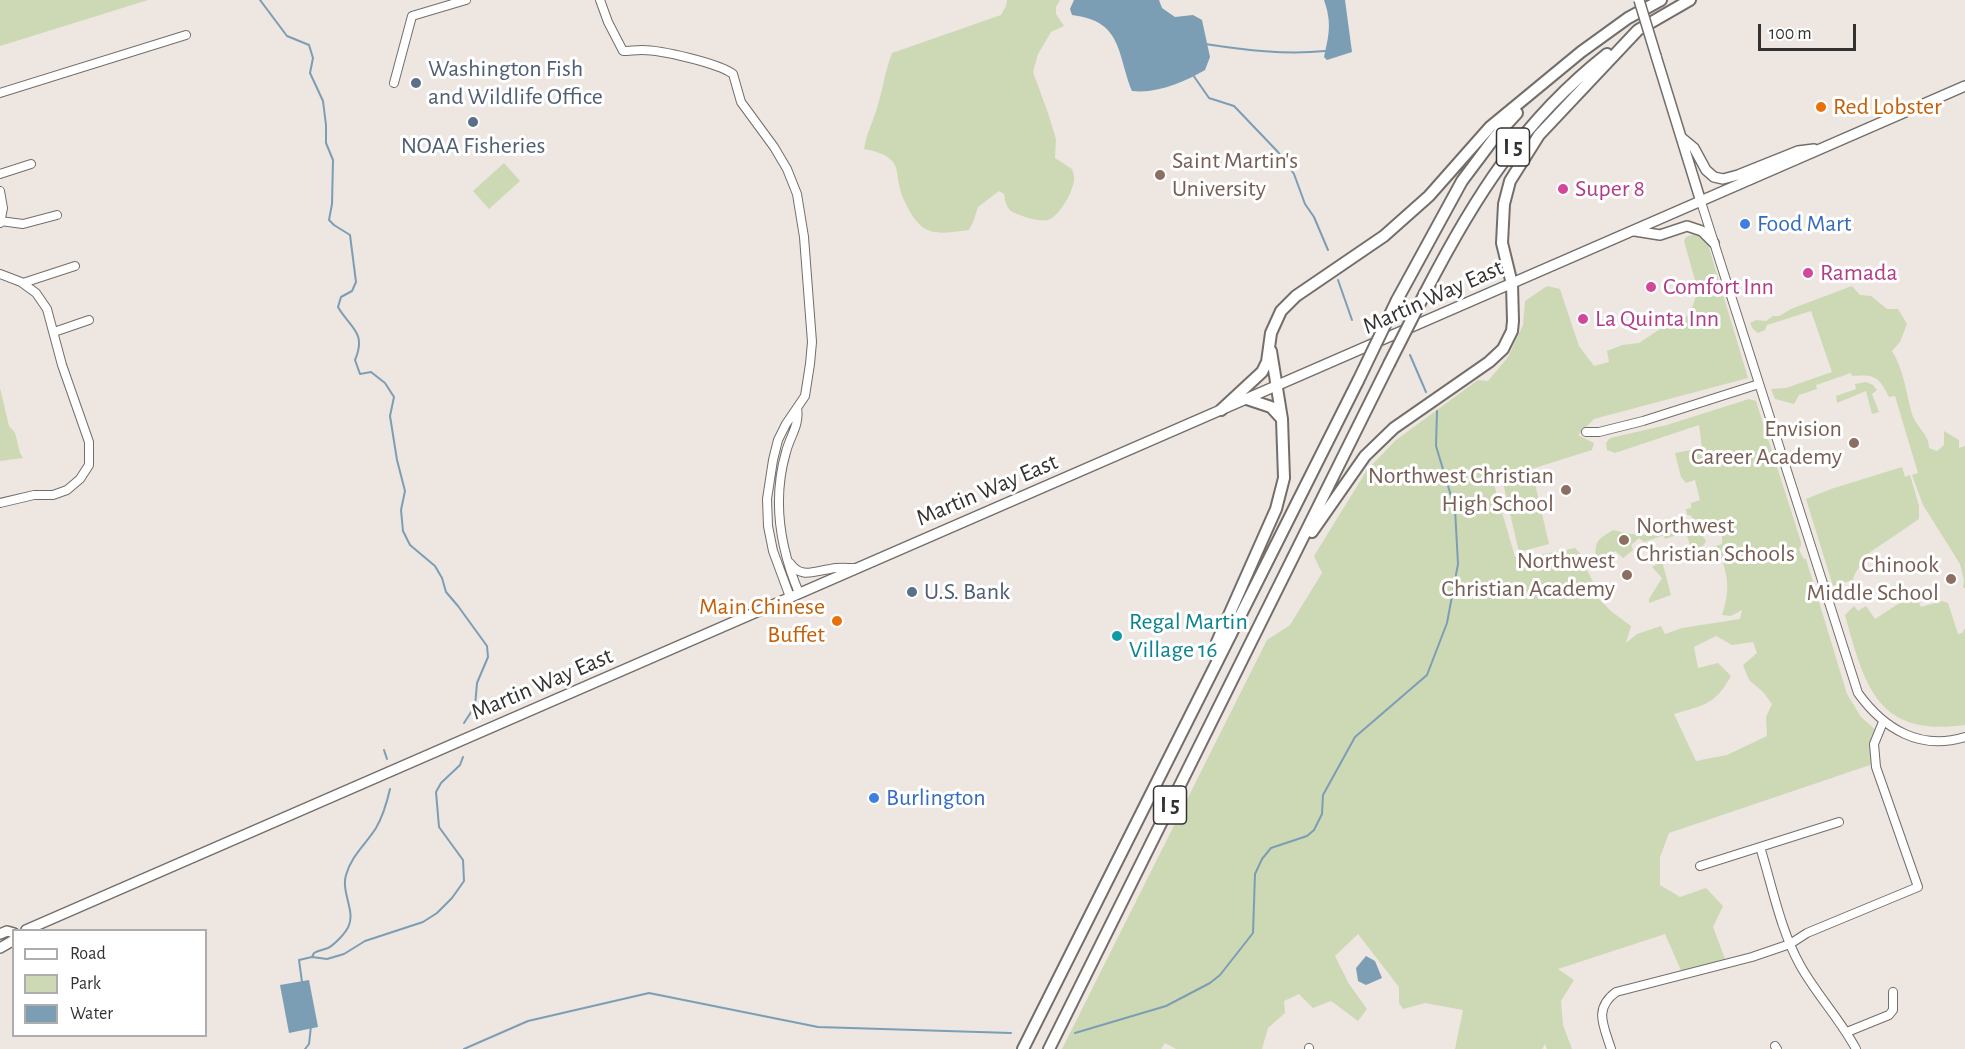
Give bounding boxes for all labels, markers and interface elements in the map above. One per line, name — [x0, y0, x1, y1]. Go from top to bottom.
scale bar — [1761, 12, 1858, 50]
text: 100 m — [1769, 25, 1812, 43]
place label: Washington Fish and Wildlife Office — [428, 55, 603, 111]
marker: Washington Fish and Wildlife Office — [409, 76, 423, 90]
place label: Red Lobster — [1833, 93, 1942, 121]
marker: Red Lobster — [1814, 100, 1828, 114]
marker: NOAA Fisheries — [466, 115, 480, 129]
road number: I 5 — [1496, 128, 1530, 166]
place label: NOAA Fisheries — [401, 132, 545, 160]
place label: Saint Martin's University — [1172, 147, 1298, 203]
marker: Saint Martin's University — [1153, 168, 1167, 182]
place label: Super 8 — [1575, 175, 1645, 203]
marker: Super 8 — [1556, 182, 1570, 196]
place label: Food Mart — [1757, 210, 1851, 238]
marker: Food Mart — [1738, 217, 1752, 231]
street label: Martin Way East — [1358, 253, 1508, 341]
place label: Ramada — [1820, 259, 1897, 287]
marker: Ramada — [1801, 266, 1815, 280]
place label: Comfort Inn — [1663, 273, 1774, 301]
marker: Comfort Inn — [1644, 280, 1658, 294]
place label: La Quinta Inn — [1595, 305, 1719, 333]
marker: La Quinta Inn — [1576, 312, 1590, 326]
place label: Envision Career Academy — [1691, 415, 1842, 471]
marker: Envision Career Academy — [1847, 436, 1861, 450]
street label: Martin Way East — [912, 447, 1062, 533]
place label: Northwest Christian High School — [1368, 462, 1554, 518]
marker: Northwest Christian High School — [1559, 483, 1573, 497]
place label: Northwest Christian Schools — [1636, 512, 1795, 568]
marker: Northwest Christian Schools — [1617, 533, 1631, 547]
place label: Northwest Christian Academy — [1441, 547, 1615, 603]
place label: Chinook Middle School — [1806, 551, 1939, 607]
marker: Northwest Christian Academy — [1620, 568, 1634, 582]
marker: Chinook Middle School — [1944, 572, 1958, 586]
place label: U.S. Bank — [924, 578, 1010, 606]
marker: U.S. Bank — [905, 585, 919, 599]
place label: Main Chinese Buffet — [699, 593, 825, 649]
place label: Regal Martin Village 16 — [1129, 608, 1248, 664]
marker: Main Chinese Buffet — [830, 614, 844, 628]
marker: Regal Martin Village 16 — [1110, 629, 1124, 643]
street label: Martin Way East — [467, 641, 617, 727]
place label: Burlington — [886, 784, 986, 812]
road number: I 5 — [1154, 786, 1186, 824]
marker: Burlington — [867, 791, 881, 805]
legend — [12, 929, 207, 1037]
text: Road — [70, 945, 106, 963]
text: Park — [70, 975, 101, 993]
text: Water — [70, 1005, 113, 1023]

